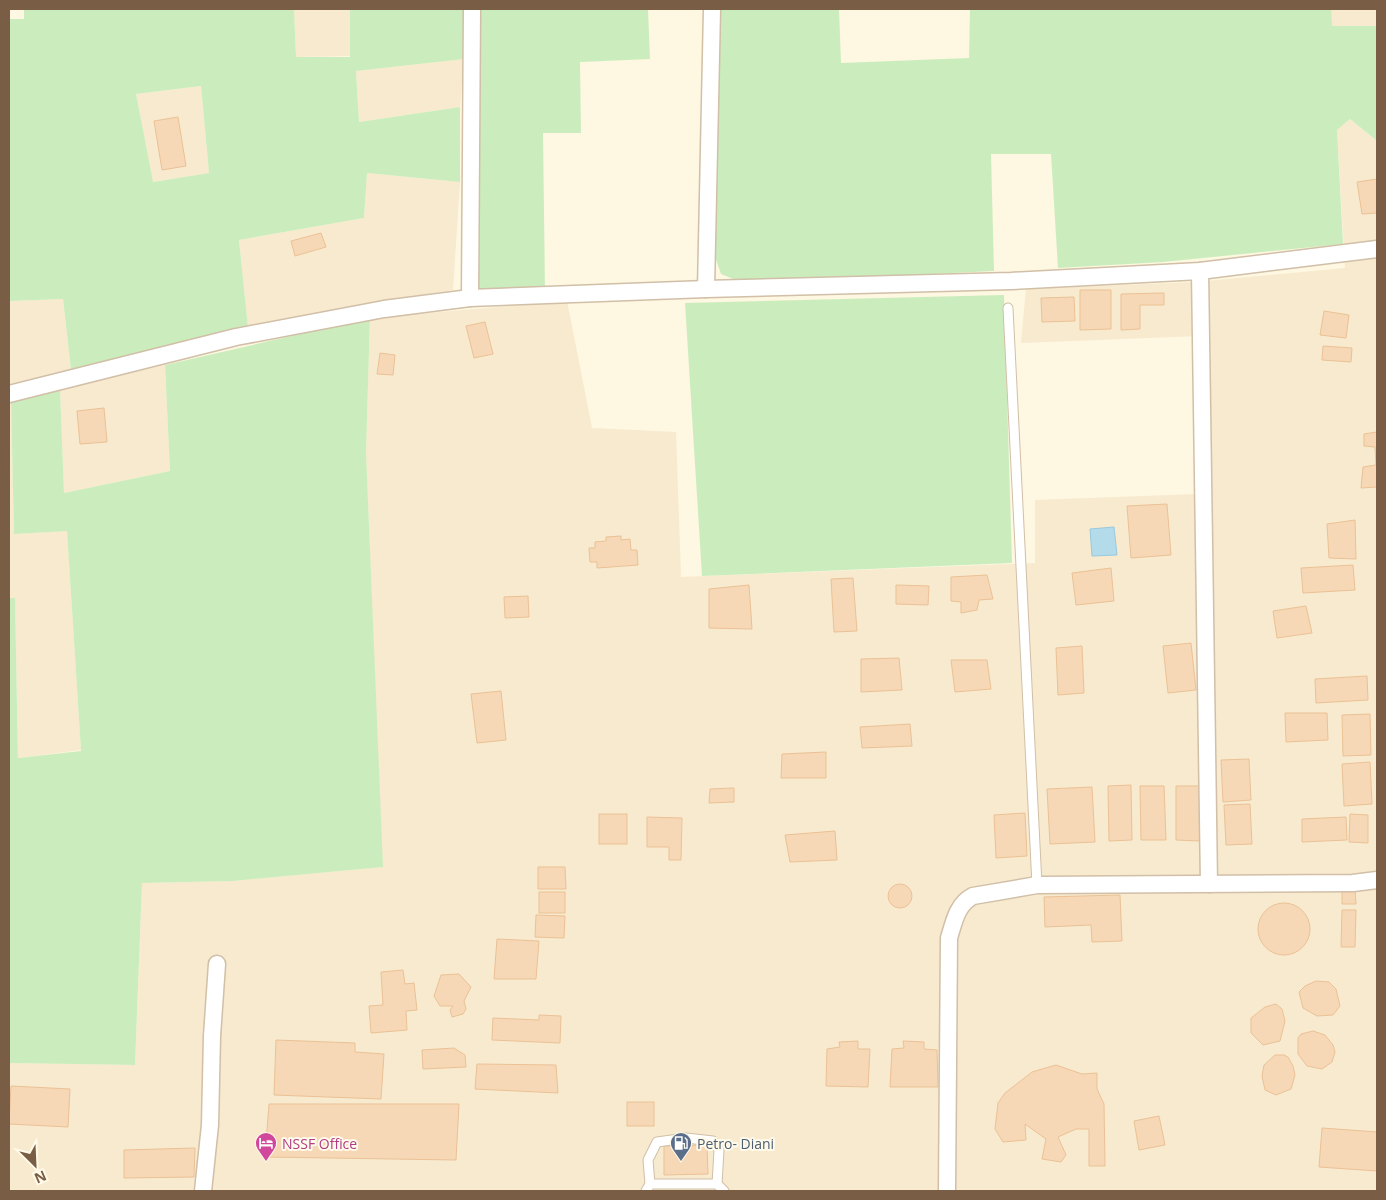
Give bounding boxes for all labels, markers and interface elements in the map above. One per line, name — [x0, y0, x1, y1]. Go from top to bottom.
hotel icon: NSSF Office — [254, 1131, 278, 1162]
fuel station icon: Petro- Diani — [669, 1131, 693, 1162]
place label: NSSF Office — [282, 1134, 357, 1153]
place label: Petro- Diani — [697, 1134, 774, 1153]
north arrow — [10, 1140, 60, 1190]
text: N — [31, 1166, 50, 1188]

